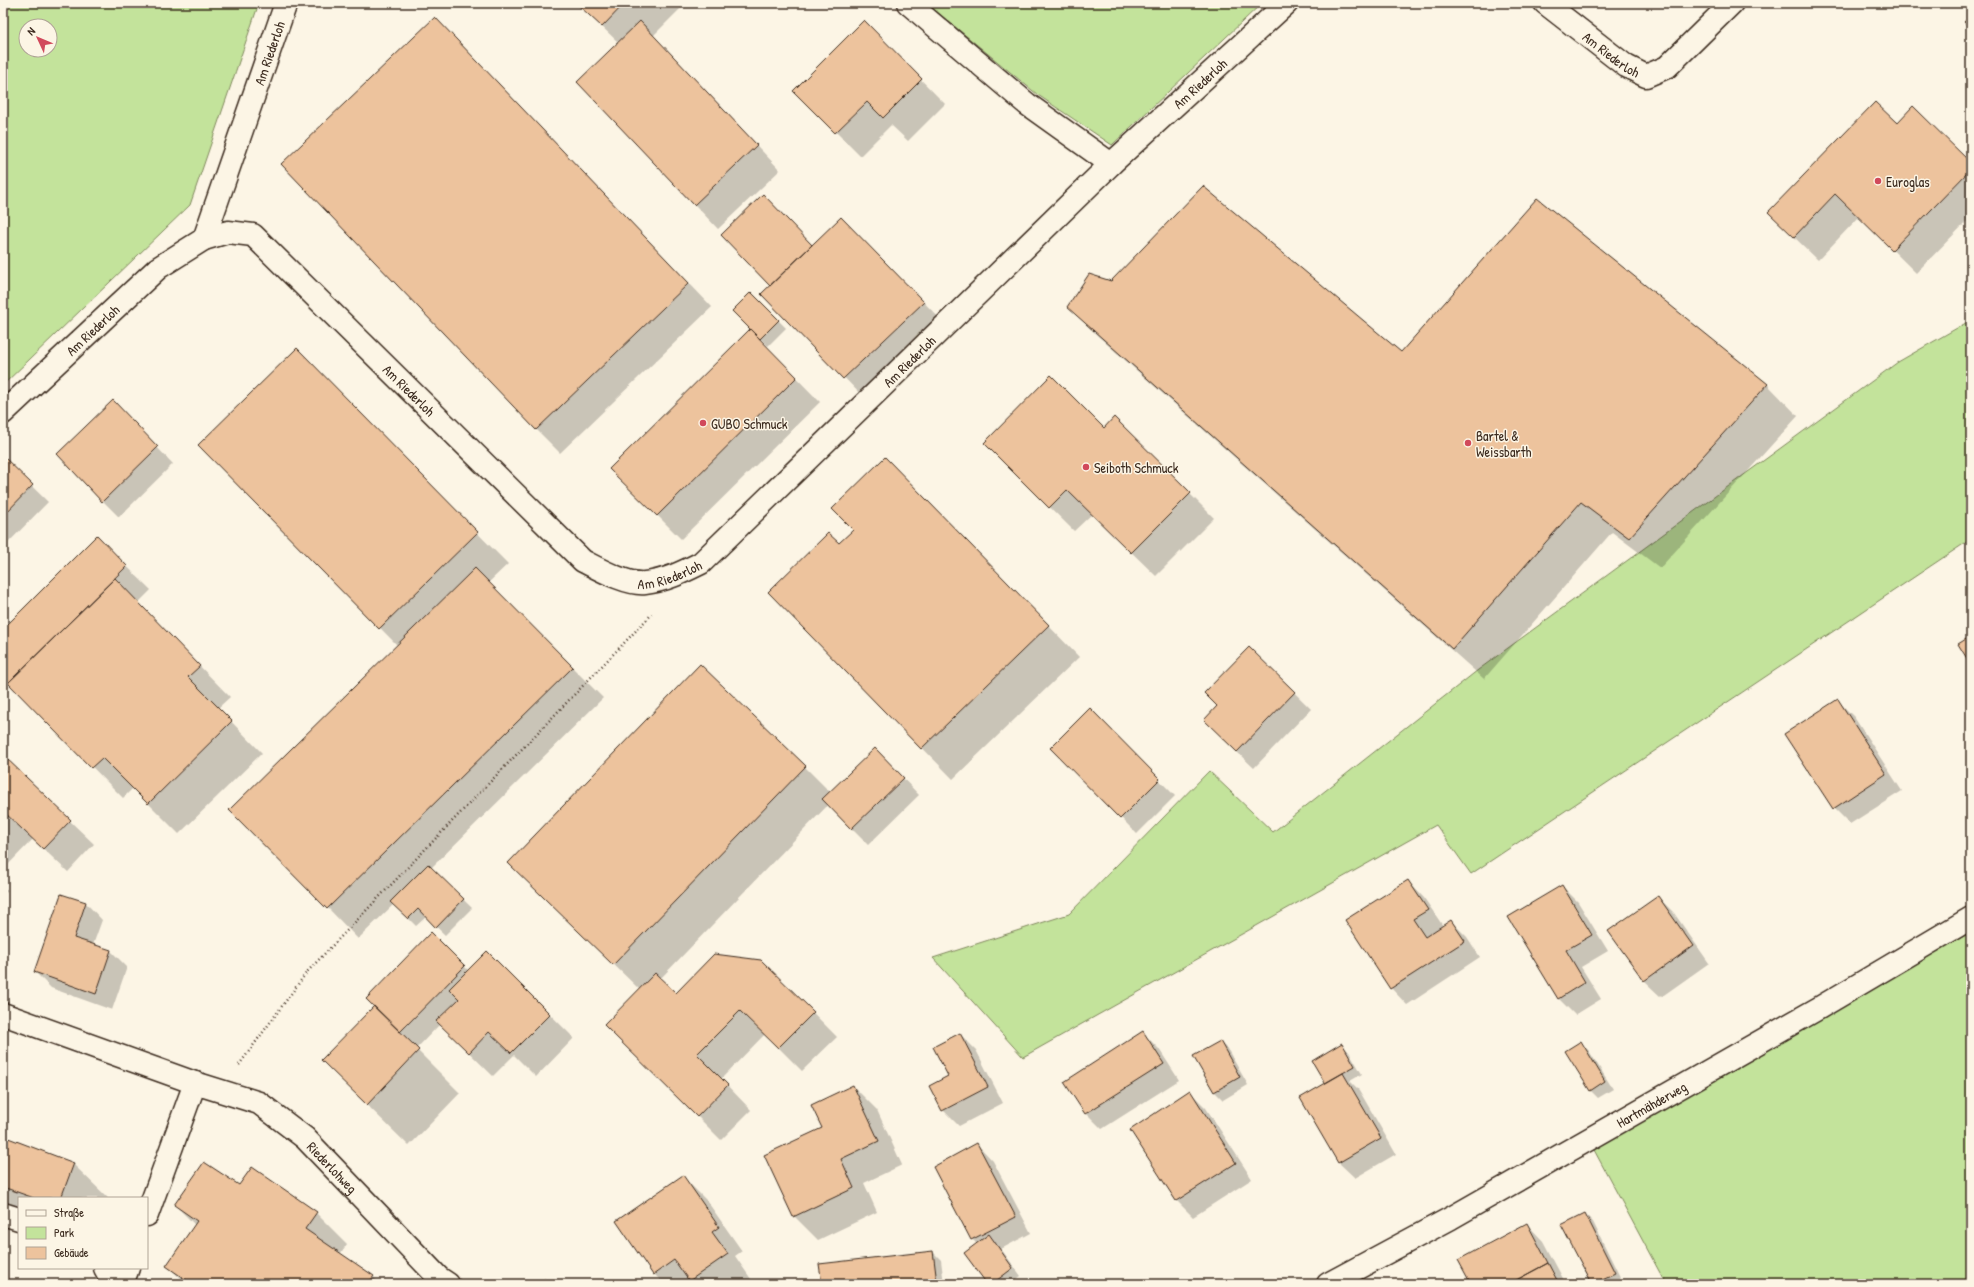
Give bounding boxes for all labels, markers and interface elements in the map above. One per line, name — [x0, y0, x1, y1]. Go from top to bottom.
north arrow — [18, 18, 58, 58]
street label: Am Riederloh — [249, 18, 289, 87]
text: N — [24, 24, 38, 38]
street label: Am Riederloh — [1579, 27, 1643, 81]
street label: Am Riederloh — [1169, 54, 1231, 112]
place label: Euroglas — [1886, 172, 1930, 192]
marker: Euroglas — [1873, 176, 1883, 186]
street label: Am Riederloh — [61, 300, 123, 359]
street label: Am Riederloh — [878, 331, 939, 391]
street label: Am Riederloh — [379, 360, 440, 420]
place label: GUBO Schmuck — [711, 414, 788, 433]
marker: GUBO Schmuck — [698, 418, 708, 428]
place label: Bartel & Weissbarth — [1476, 426, 1532, 461]
marker: Bartel & Weissbarth — [1463, 438, 1473, 448]
place label: Seiboth Schmuck — [1094, 458, 1179, 477]
marker: Seiboth Schmuck — [1081, 462, 1091, 472]
street label: Am Riederloh — [638, 555, 705, 593]
street label: Hartmähderweg — [1613, 1076, 1690, 1131]
street label: Riederlohweg — [303, 1137, 362, 1198]
legend — [18, 1197, 148, 1269]
text: Straße — [54, 1204, 84, 1221]
text: Park — [54, 1224, 74, 1241]
text: Gebäude — [54, 1244, 89, 1261]

